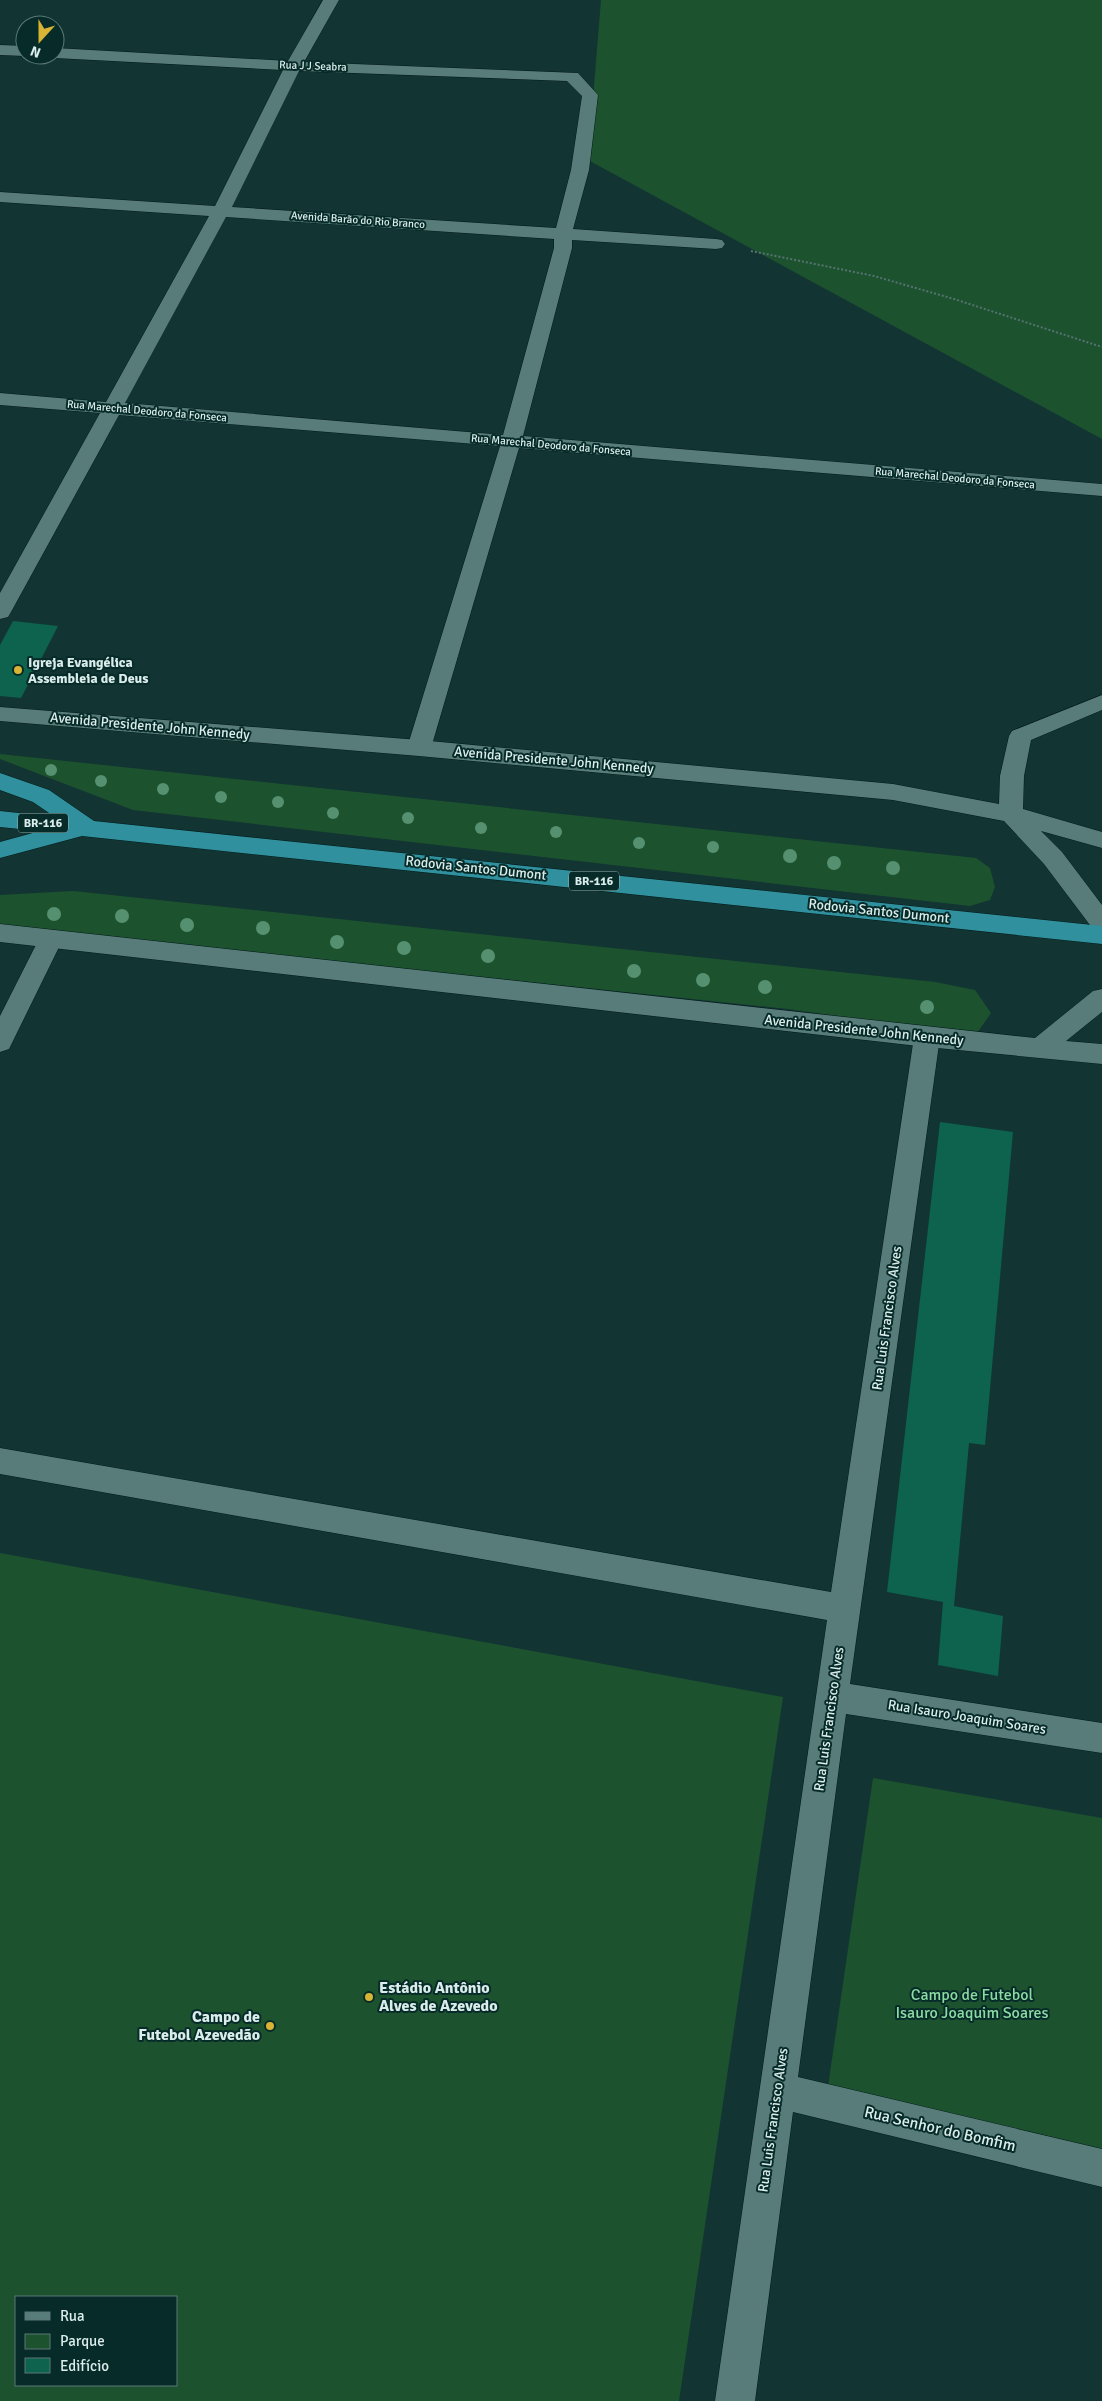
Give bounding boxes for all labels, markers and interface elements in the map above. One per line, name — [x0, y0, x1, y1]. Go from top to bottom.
north arrow — [15, 15, 65, 65]
text: N — [28, 42, 43, 61]
street label: Rua J J Seabra — [279, 58, 347, 74]
street label: Avenida Barão do Rio Branco — [291, 209, 426, 231]
street label: Rua Marechal Deodoro da Fonseca — [66, 398, 228, 425]
street label: Rua Marechal Deodoro da Fonseca — [470, 432, 632, 459]
street label: Rua Marechal Deodoro da Fonseca — [874, 465, 1036, 492]
place label: Igreja Evangélica Assembleia de Deus — [28, 654, 148, 687]
marker: Igreja Evangélica Assembleia de Deus — [12, 664, 24, 676]
street label: Avenida Presidente John Kennedy — [49, 709, 251, 743]
street label: Avenida Presidente John Kennedy — [453, 743, 655, 777]
road number: BR-116 — [18, 814, 68, 832]
street label: Rodovia Santos Dumont — [405, 852, 547, 884]
road number: BR-116 — [569, 871, 619, 890]
street label: Rodovia Santos Dumont — [808, 895, 950, 927]
street label: Avenida Presidente John Kennedy — [764, 1011, 965, 1049]
street label: Rua Luis Francisco Alves — [868, 1245, 906, 1391]
street label: Rua Luis Francisco Alves — [810, 1646, 848, 1792]
street label: Rua Isauro Joaquim Soares — [887, 1696, 1047, 1738]
place label: Estádio Antônio Alves de Azevedo — [379, 1978, 498, 2016]
park label: Campo de Futebol Isauro Joaquim Soares — [895, 1985, 1049, 2023]
marker: Estádio Antônio Alves de Azevedo — [363, 1991, 375, 2003]
place label: Campo de Futebol Azevedão — [138, 2007, 260, 2045]
marker: Campo de Futebol Azevedão — [264, 2020, 276, 2032]
street label: Rua Luis Francisco Alves — [754, 2047, 792, 2193]
street label: Rua Senhor do Bomfim — [862, 2102, 1018, 2156]
legend — [15, 2296, 178, 2386]
text: Rua — [60, 2307, 85, 2325]
text: Parque — [60, 2332, 105, 2350]
text: Edifício — [60, 2357, 109, 2375]

